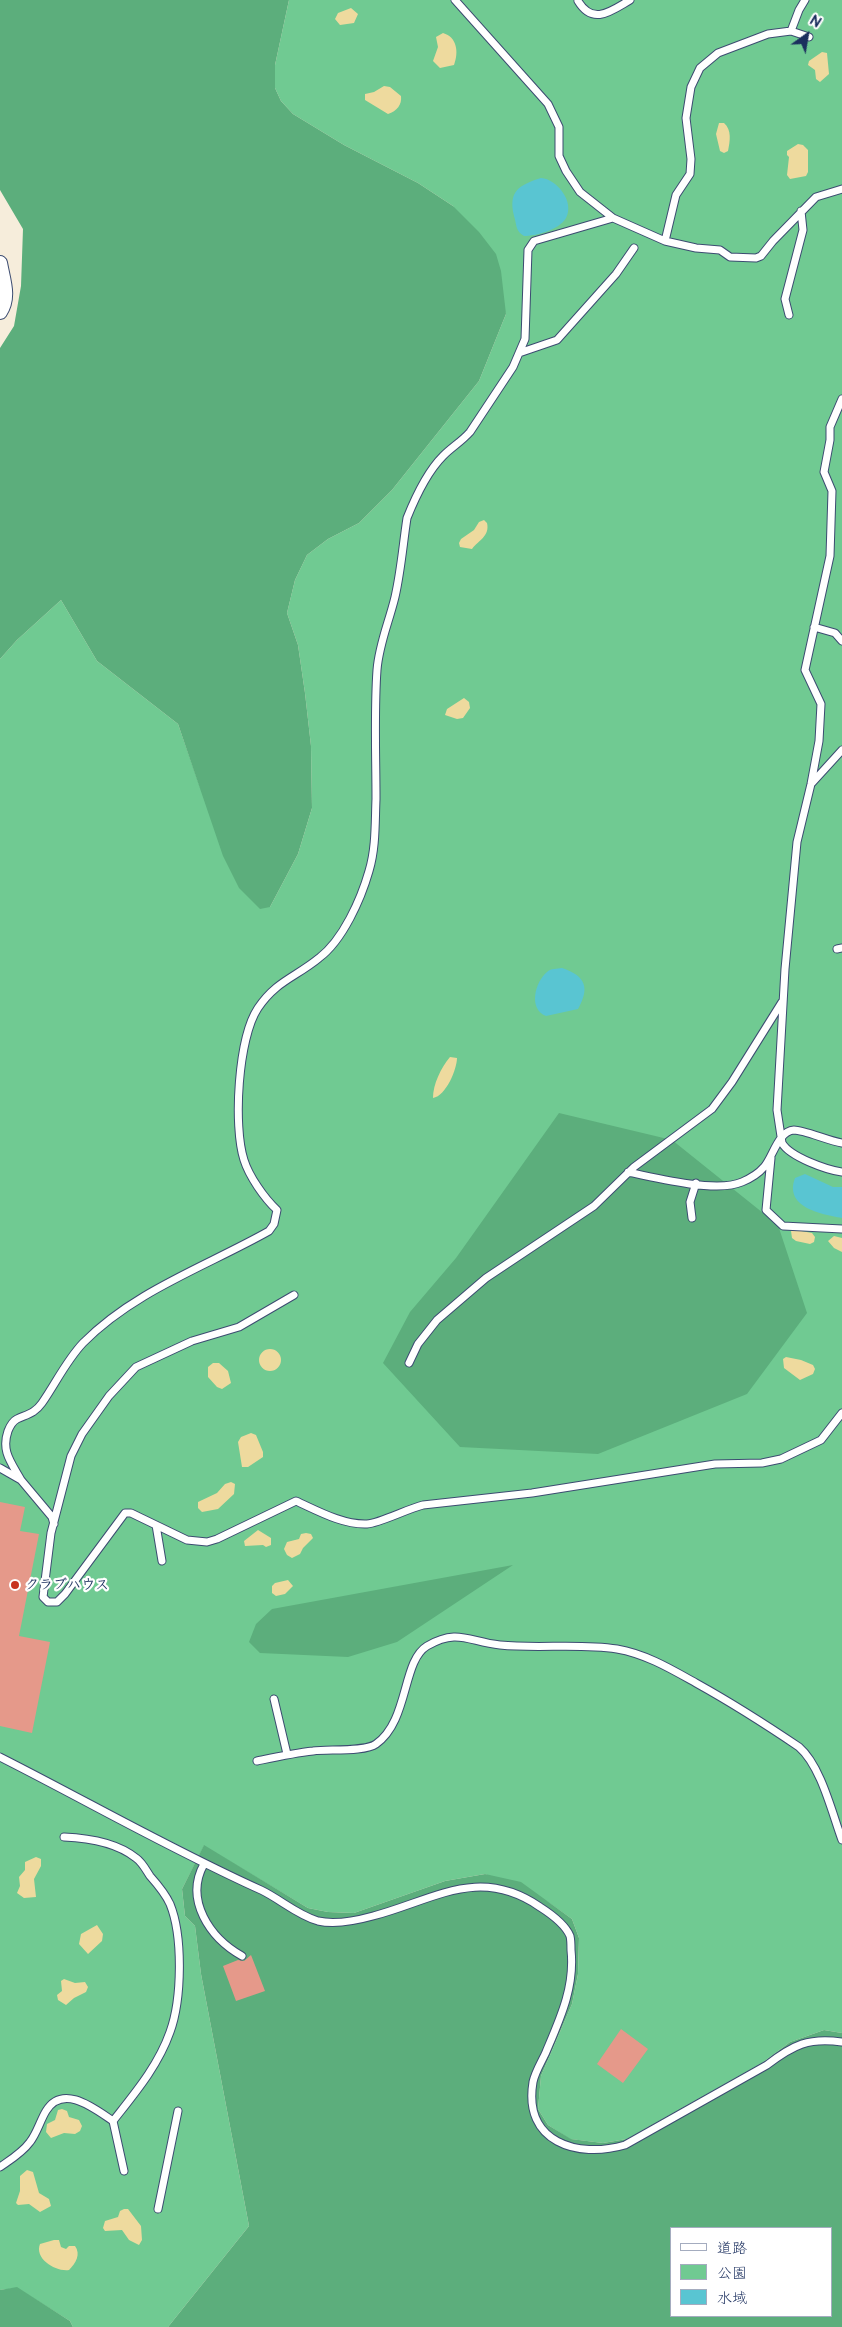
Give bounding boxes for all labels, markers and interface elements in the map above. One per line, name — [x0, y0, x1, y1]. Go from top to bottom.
north arrow — [782, 10, 832, 60]
text: N — [806, 12, 824, 32]
place label: クラブハウス — [25, 1577, 109, 1593]
marker: クラブハウス — [9, 1579, 21, 1591]
legend — [670, 2227, 832, 2317]
text: 道路 — [717, 2239, 747, 2258]
text: 公園 — [717, 2264, 747, 2283]
text: 水域 — [717, 2289, 747, 2308]

